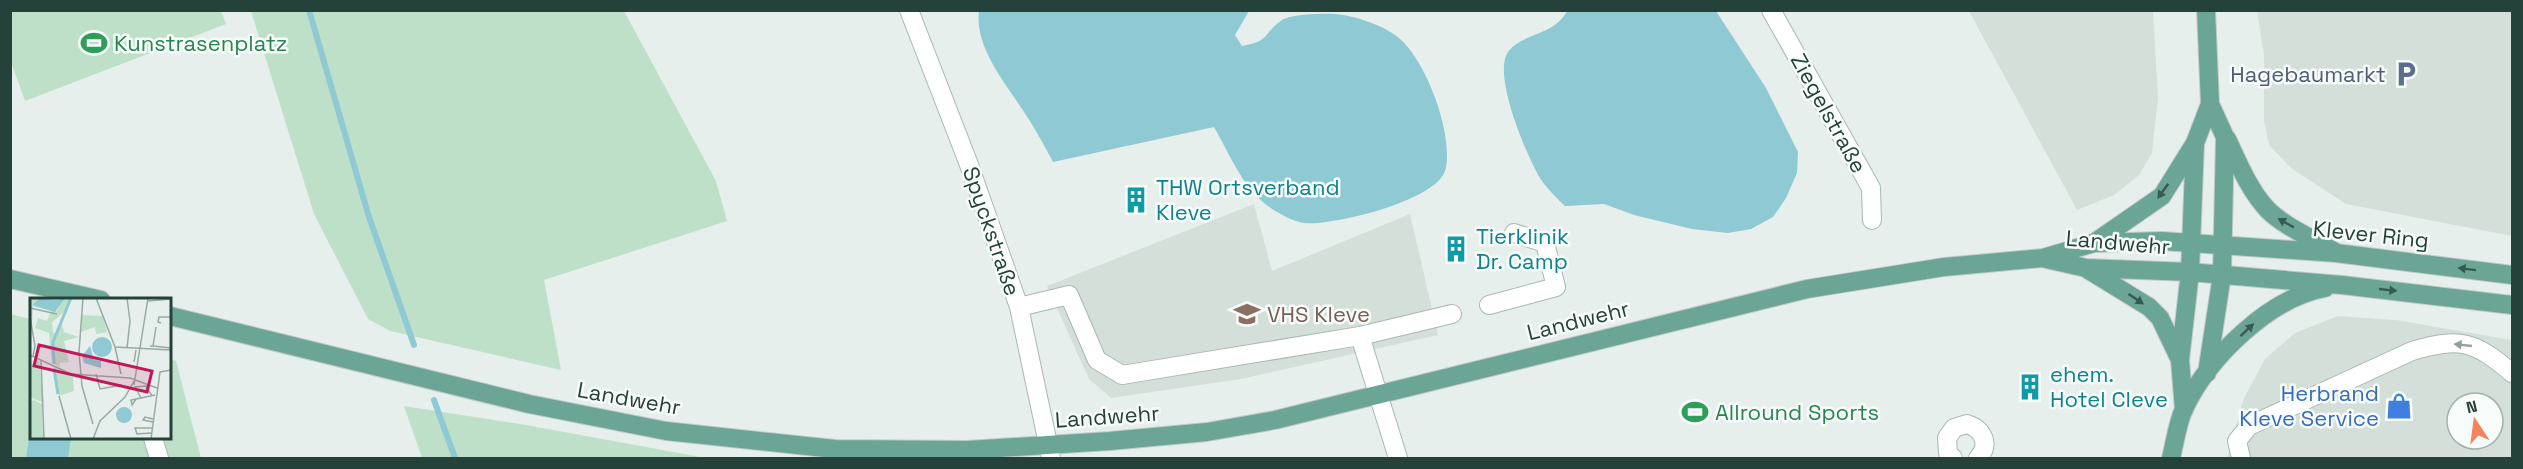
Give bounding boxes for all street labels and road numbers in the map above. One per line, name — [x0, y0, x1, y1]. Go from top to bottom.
street label: Ziegelstraße — [1785, 48, 1873, 178]
street label: Spyckstraße — [957, 163, 1027, 299]
street label: Klever Ring — [2312, 214, 2430, 254]
street label: Landwehr — [2065, 223, 2171, 261]
street label: Landwehr — [1524, 294, 1632, 346]
street label: Landwehr — [575, 375, 683, 421]
street label: Landwehr — [1054, 398, 1160, 434]

